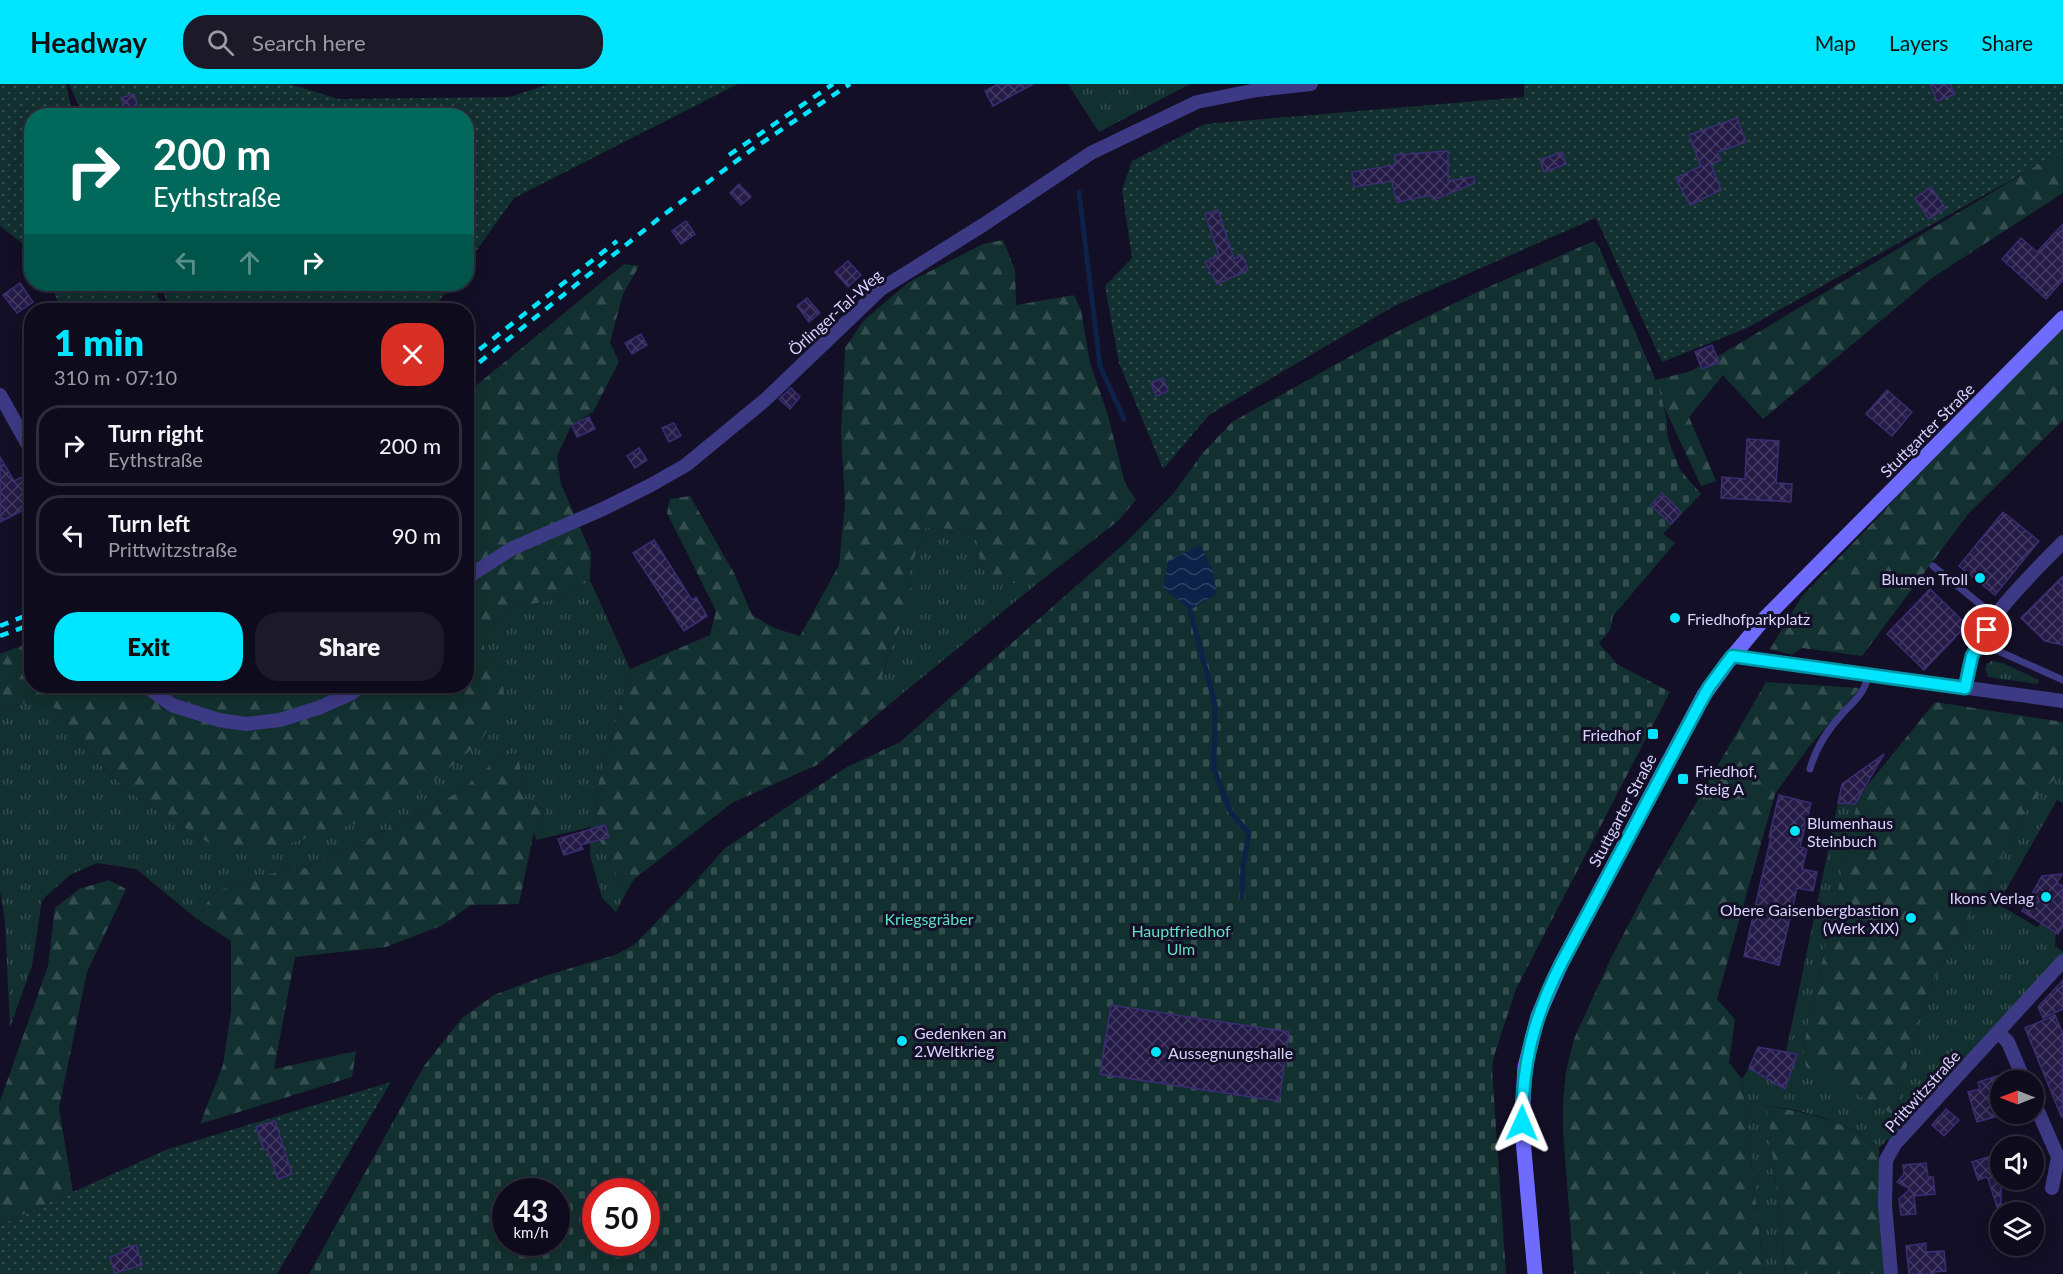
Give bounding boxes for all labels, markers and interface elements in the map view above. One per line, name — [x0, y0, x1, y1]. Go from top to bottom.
search box — [183, 15, 603, 69]
text: Headway — [30, 25, 147, 59]
icon: search — [204, 26, 237, 59]
text: Search here — [252, 29, 366, 56]
text: Map — [1815, 30, 1856, 55]
text: Layers — [1889, 30, 1948, 55]
text: Share — [1981, 30, 2033, 55]
text: 200 m — [153, 129, 271, 179]
icon: right — [54, 132, 132, 210]
text: Eythstraße — [153, 180, 281, 213]
icon: left — [170, 246, 203, 279]
icon: ahead — [233, 246, 266, 279]
icon: right — [296, 246, 329, 279]
street label: Örlinger-Tal-Weg — [784, 265, 886, 359]
text: 1 min — [54, 320, 144, 364]
button: close — [381, 323, 444, 386]
text: 310 m · 07:10 — [54, 365, 177, 389]
street label: Stuttgarter Straße — [1876, 379, 1978, 481]
text: Turn right — [108, 420, 203, 447]
icon: right — [57, 429, 90, 462]
text: 200 m — [379, 432, 441, 459]
text: Eythstraße — [108, 447, 203, 471]
text: Turn left — [108, 510, 190, 537]
icon: left — [57, 519, 90, 552]
text: 90 m — [392, 522, 441, 549]
text: Prittwitzstraße — [108, 537, 237, 561]
place label: Blumen Troll — [1881, 569, 1968, 588]
marker: Blumen Troll — [1973, 571, 1987, 585]
pin — [1961, 604, 2012, 655]
place label: Friedhofparkplatz — [1687, 609, 1810, 628]
marker: Friedhofparkplatz — [1668, 611, 1682, 625]
button: Exit — [54, 612, 243, 681]
button: Share — [255, 612, 444, 681]
icon: arrive — [1970, 613, 2003, 646]
place label: Friedhof — [1582, 725, 1641, 744]
marker: Friedhof — [1646, 727, 1660, 741]
street label: Stuttgarter Straße — [1584, 750, 1660, 870]
place label: Friedhof, Steig A — [1695, 761, 1757, 798]
marker: Friedhof, Steig A — [1676, 772, 1690, 786]
place label: Blumenhaus Steinbuch — [1807, 813, 1893, 850]
marker: Blumenhaus Steinbuch — [1788, 824, 1802, 838]
place label: Ikons Verlag — [1950, 888, 2034, 907]
marker: Ikons Verlag — [2039, 890, 2053, 904]
place label: Obere Gaisenbergbastion (Werk XIX) — [1720, 900, 1899, 937]
park label: Kriegsgräber — [884, 909, 974, 928]
marker: Obere Gaisenbergbastion (Werk XIX) — [1904, 911, 1918, 925]
park label: Hauptfriedhof Ulm — [1131, 921, 1231, 958]
place label: Gedenken an 2.Weltkrieg — [914, 1023, 1006, 1060]
marker: Gedenken an 2.Weltkrieg — [895, 1034, 909, 1048]
place label: Aussegnungshalle — [1168, 1043, 1293, 1062]
marker: Aussegnungshalle — [1149, 1045, 1163, 1059]
street label: Prittwitzstraße — [1880, 1046, 1964, 1136]
north arrow — [1990, 1070, 2044, 1124]
map controls — [1990, 1070, 2044, 1256]
position arrow — [1490, 1091, 1554, 1155]
button: sound — [1990, 1136, 2044, 1190]
speed limit sign: 50 — [582, 1178, 660, 1256]
text: 43 — [514, 1192, 548, 1228]
button: layers — [1990, 1202, 2044, 1256]
text: km/h — [513, 1223, 549, 1241]

